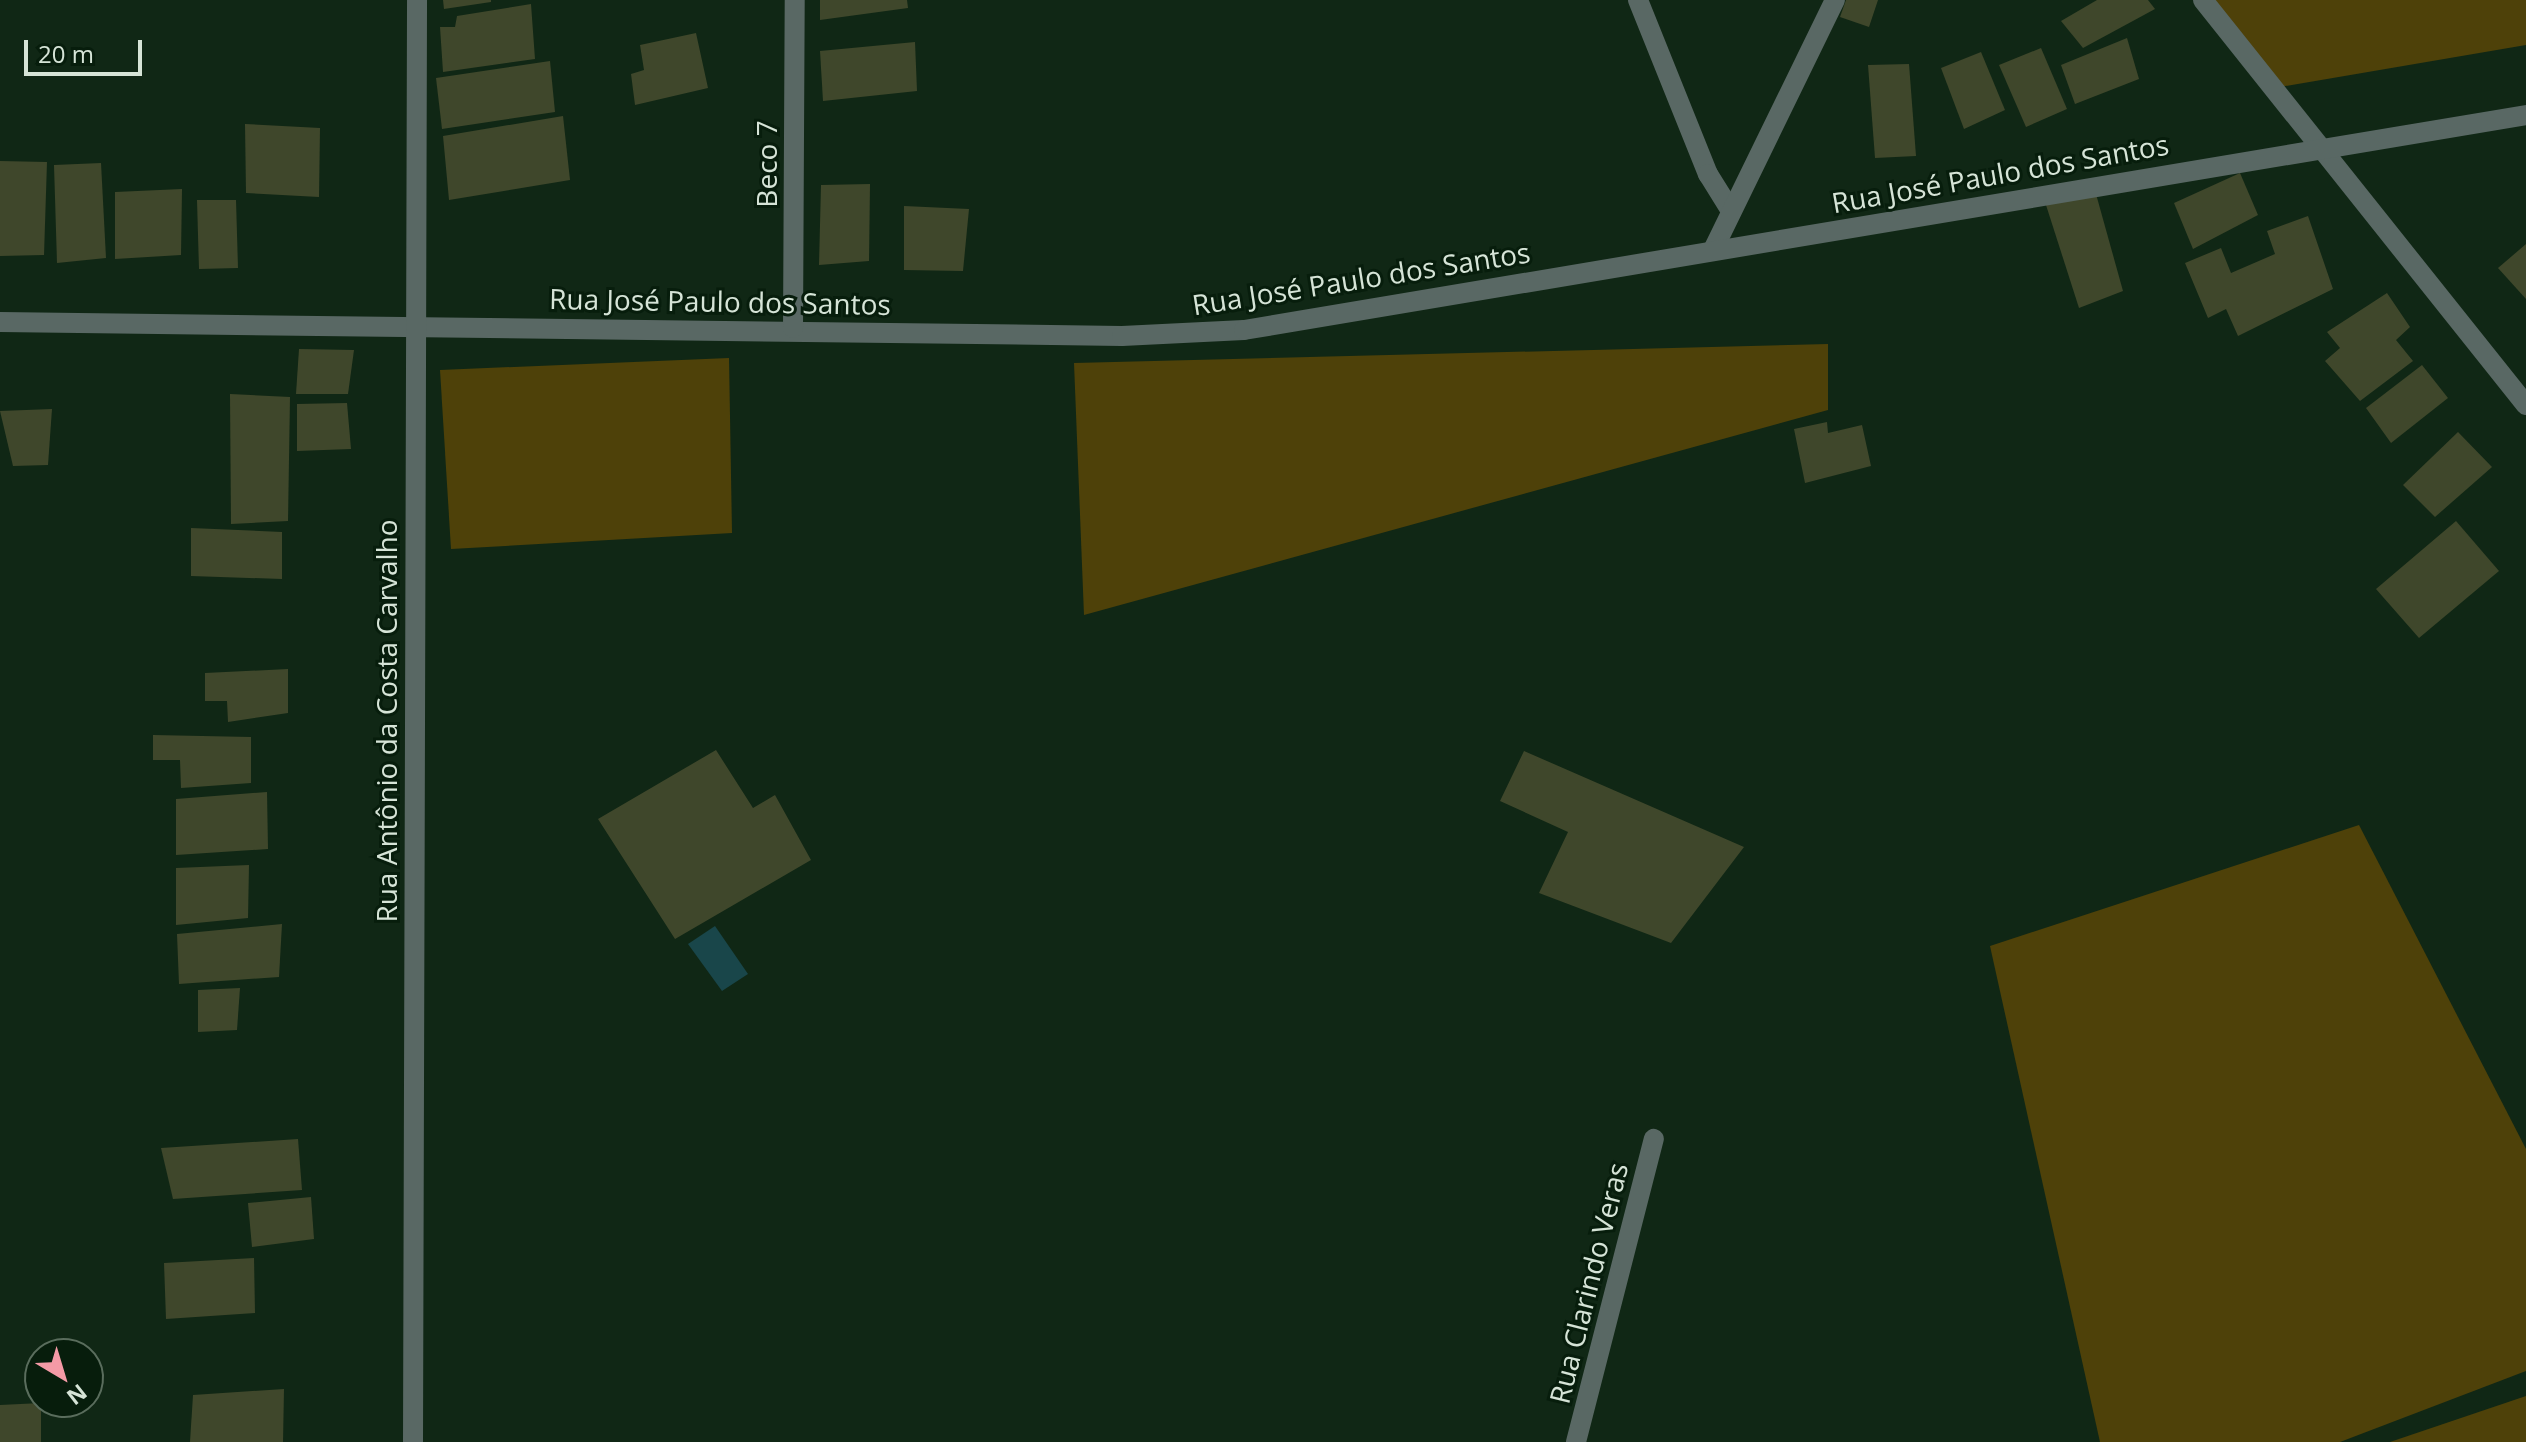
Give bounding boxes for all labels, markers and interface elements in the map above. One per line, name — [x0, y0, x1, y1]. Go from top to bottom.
scale bar — [28, 24, 146, 74]
text: 20 m — [38, 37, 94, 70]
street label: Beco 7 — [749, 120, 783, 208]
street label: Rua José Paulo dos Santos — [1829, 127, 2171, 219]
street label: Rua José Paulo dos Santos — [1190, 235, 1532, 321]
street label: Rua José Paulo dos Santos — [549, 281, 891, 321]
street label: Rua Antônio da Costa Carvalho — [369, 519, 403, 923]
street label: Rua Clarindo Veras — [1542, 1159, 1634, 1407]
north arrow — [24, 1338, 104, 1418]
text: N — [61, 1378, 94, 1413]

